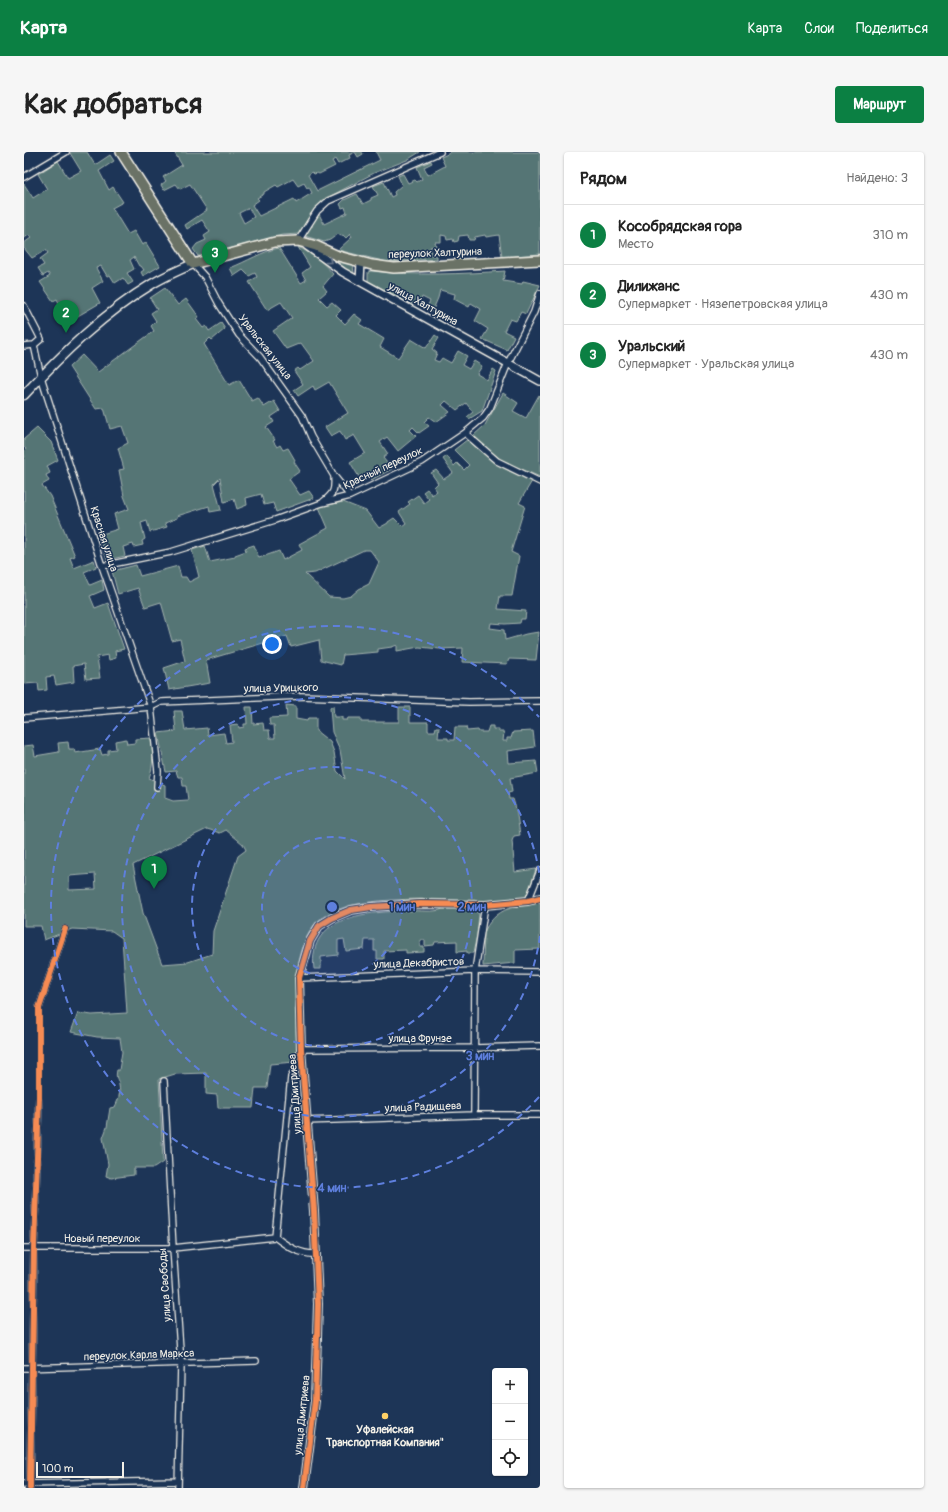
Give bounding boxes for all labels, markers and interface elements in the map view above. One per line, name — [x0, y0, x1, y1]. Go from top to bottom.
text: Карта — [20, 16, 67, 40]
text: Карта — [748, 20, 782, 37]
text: Слои — [804, 20, 834, 37]
text: Поделиться — [856, 20, 928, 37]
button: Маршрут — [835, 86, 924, 123]
text: Как добраться — [24, 87, 202, 122]
text: Рядом — [580, 168, 627, 189]
text: Найдено: 3 — [846, 170, 908, 186]
text: Кособрядская гора — [618, 217, 742, 236]
text: 1 — [590, 227, 596, 243]
text: 310 m — [872, 227, 908, 243]
text: Место — [618, 236, 654, 252]
pin: 3 — [202, 240, 228, 273]
street label: переулок Халтурина — [388, 245, 482, 261]
one-way arrow — [325, 257, 332, 264]
text: Дилижанс — [618, 277, 680, 296]
street label: улица Халтурина — [385, 279, 460, 328]
text: 2 — [589, 287, 597, 303]
text: 430 m — [870, 287, 908, 303]
text: Супермаркет · Нязепетровская улица — [618, 296, 828, 312]
pin: 2 — [53, 300, 79, 333]
street label: Уральская улица — [236, 312, 294, 382]
text: Уральский — [618, 337, 685, 356]
text: 3 — [589, 347, 597, 363]
text: 430 m — [870, 347, 908, 363]
text: Супермаркет · Уральская улица — [618, 356, 794, 372]
street label: Красный переулок — [341, 444, 425, 492]
street label: Красная улица — [87, 505, 121, 573]
your location — [262, 634, 282, 654]
street label: улица Урицкого — [243, 681, 318, 695]
pin: 1 — [141, 856, 167, 889]
centre of rings — [325, 900, 339, 914]
text: 1 мин — [389, 900, 415, 915]
text: 2 мин — [458, 900, 486, 915]
street label: улица Декабристов — [372, 955, 465, 971]
street label: улица Фрунзе — [387, 1032, 452, 1045]
text: 3 мин — [466, 1049, 494, 1064]
street label: улица Дмитриева — [286, 1054, 304, 1135]
street label: улица Радищева — [383, 1099, 462, 1115]
text: 4 мин — [317, 1181, 346, 1196]
street label: Новый переулок — [64, 1232, 141, 1245]
street label: улица Свободы — [156, 1248, 174, 1323]
street label: переулок Карла Маркса — [83, 1347, 195, 1363]
map controls — [492, 1368, 528, 1476]
button: + — [492, 1368, 528, 1404]
street label: улица Дмитриева — [291, 1375, 313, 1456]
button: − — [492, 1404, 528, 1440]
marker: Уфалейская Транспортная Компания" — [380, 1411, 390, 1421]
place label: Уфалейская Транспортная Компания" — [325, 1423, 444, 1449]
button: locate — [492, 1440, 528, 1476]
scale bar — [36, 1460, 124, 1479]
text: 100 m — [42, 1462, 73, 1475]

